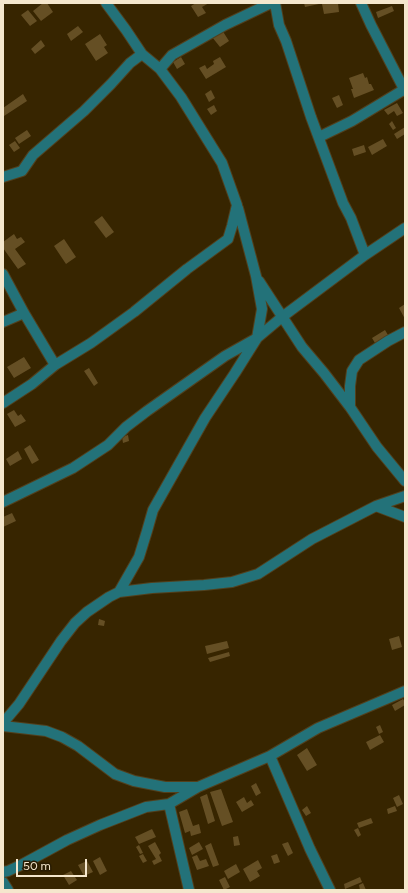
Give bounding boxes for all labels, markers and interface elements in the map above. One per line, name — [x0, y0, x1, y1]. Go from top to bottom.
scale bar — [18, 851, 89, 877]
text: 50 m — [23, 859, 51, 873]

